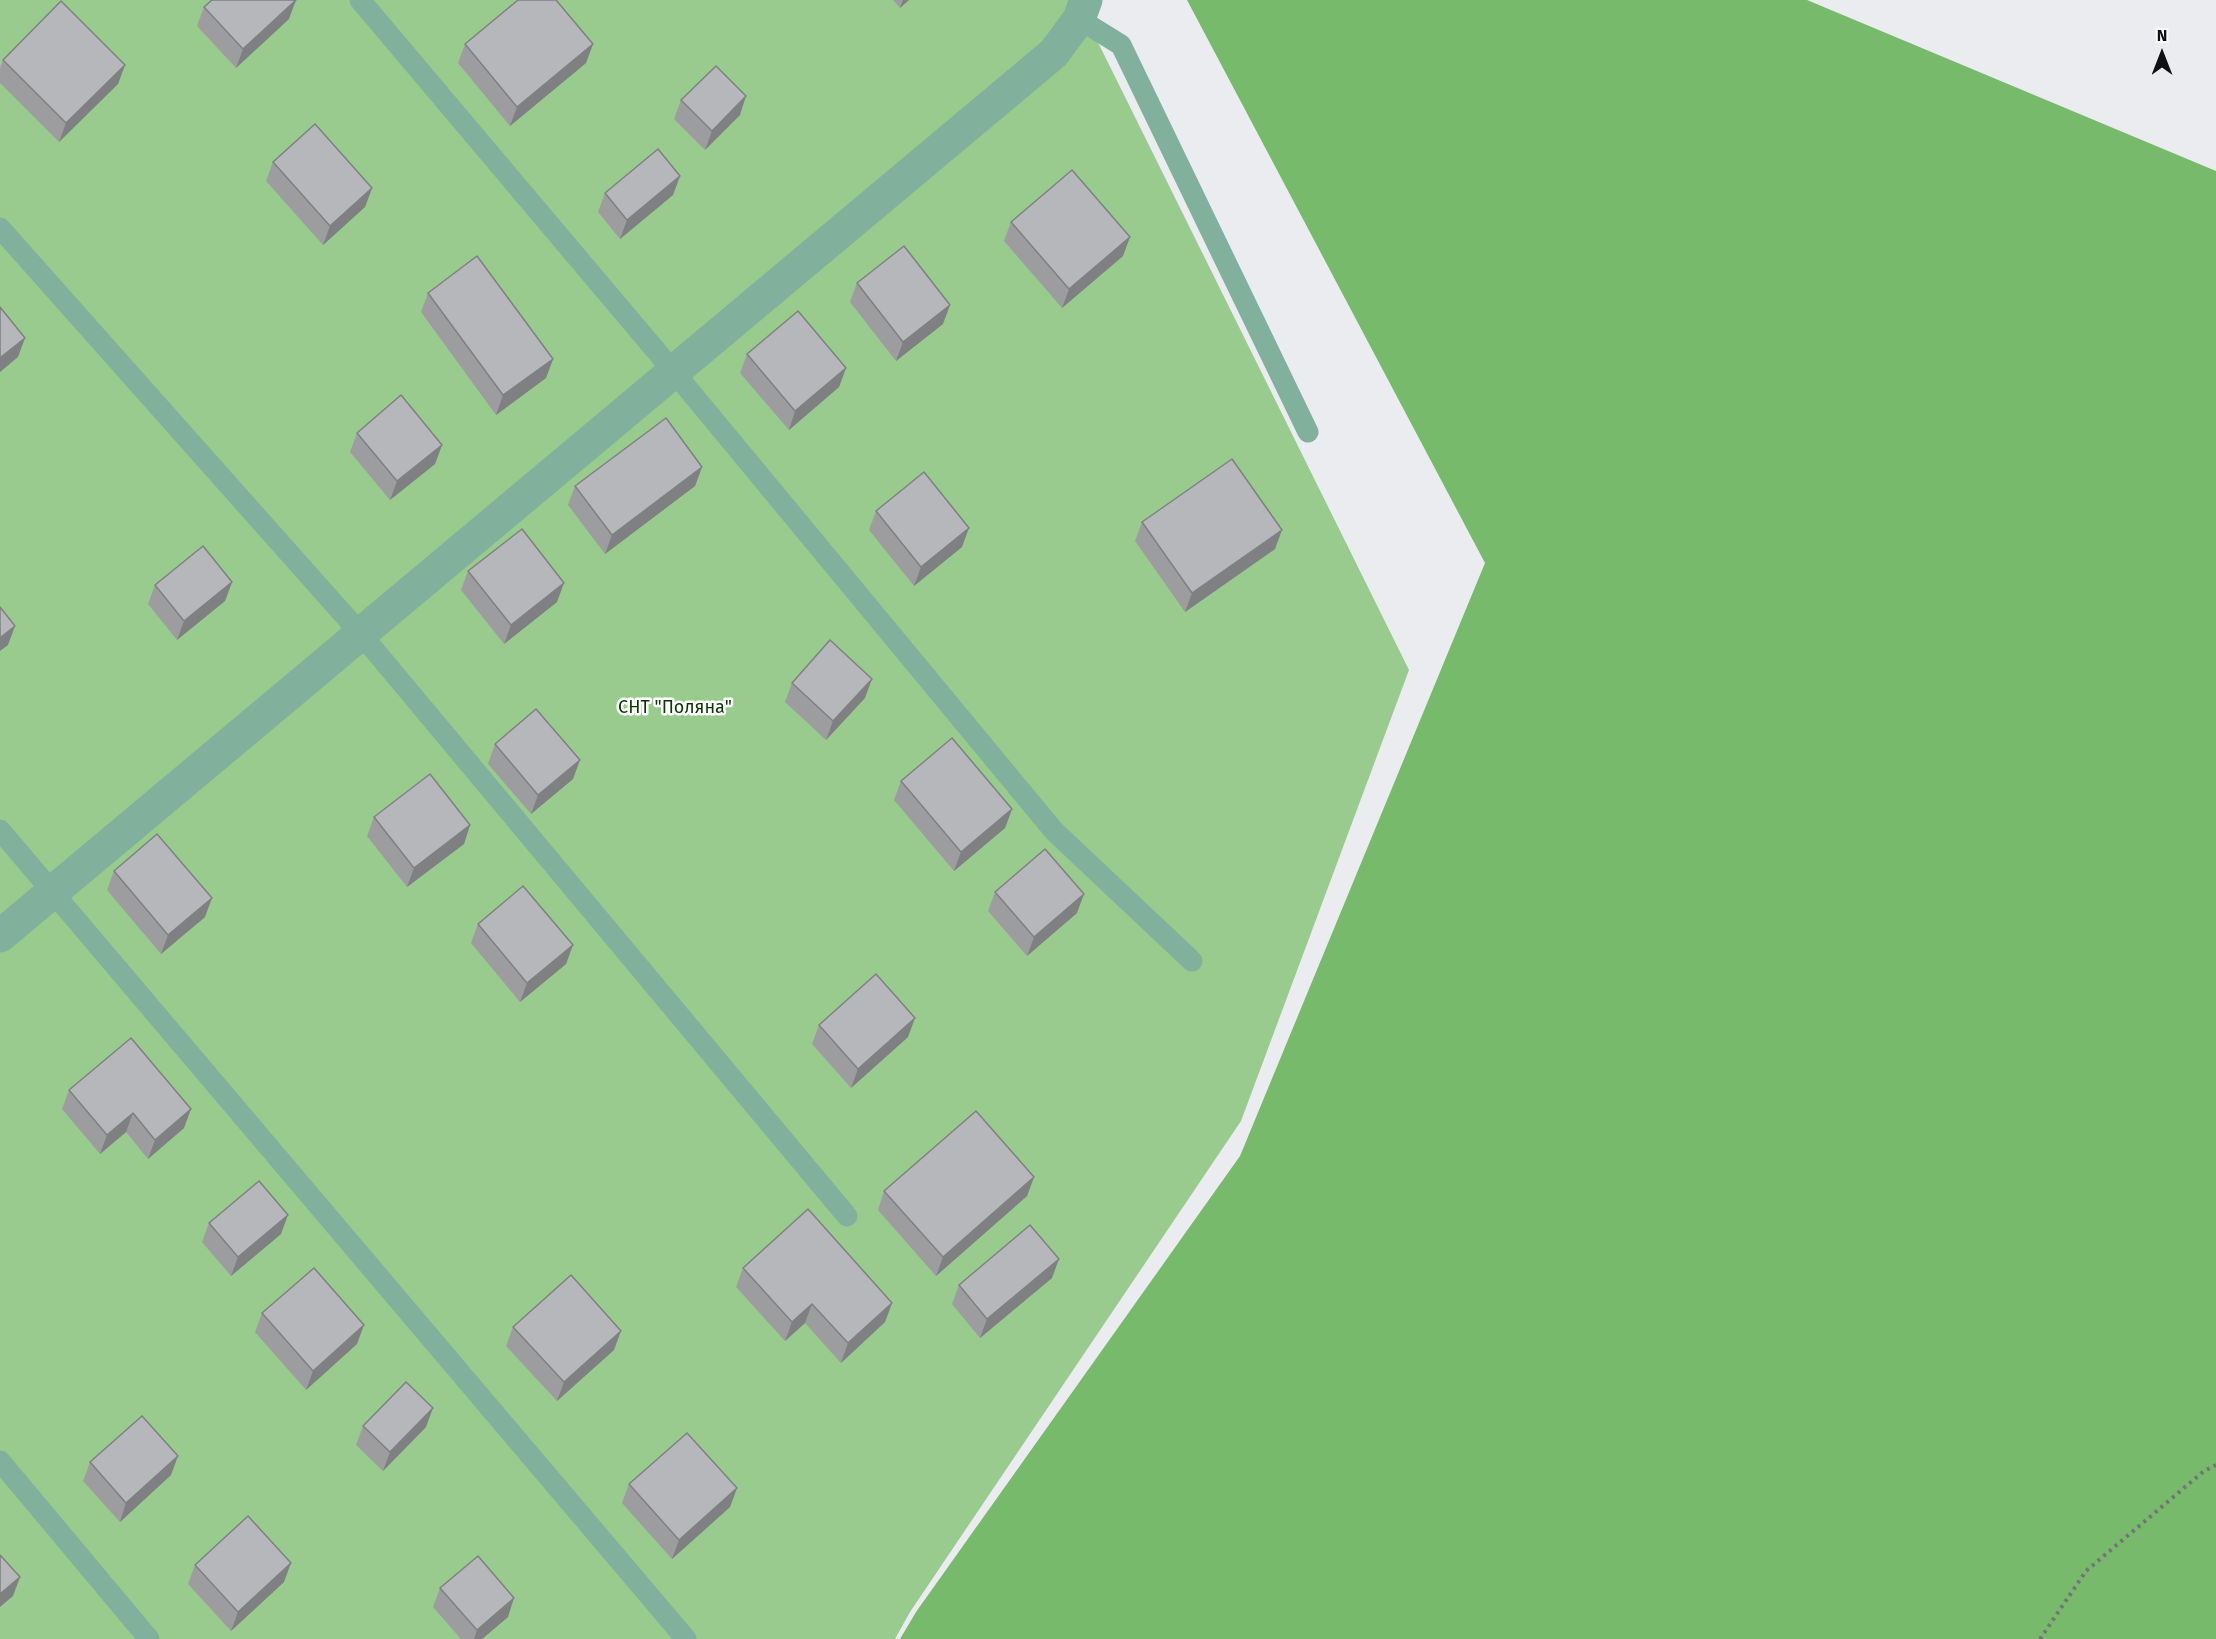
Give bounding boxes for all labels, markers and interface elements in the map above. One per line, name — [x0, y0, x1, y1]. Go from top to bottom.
north arrow — [2132, 24, 2192, 84]
text: N — [2157, 26, 2167, 45]
park label: СНТ "Поляна" — [618, 697, 732, 719]

